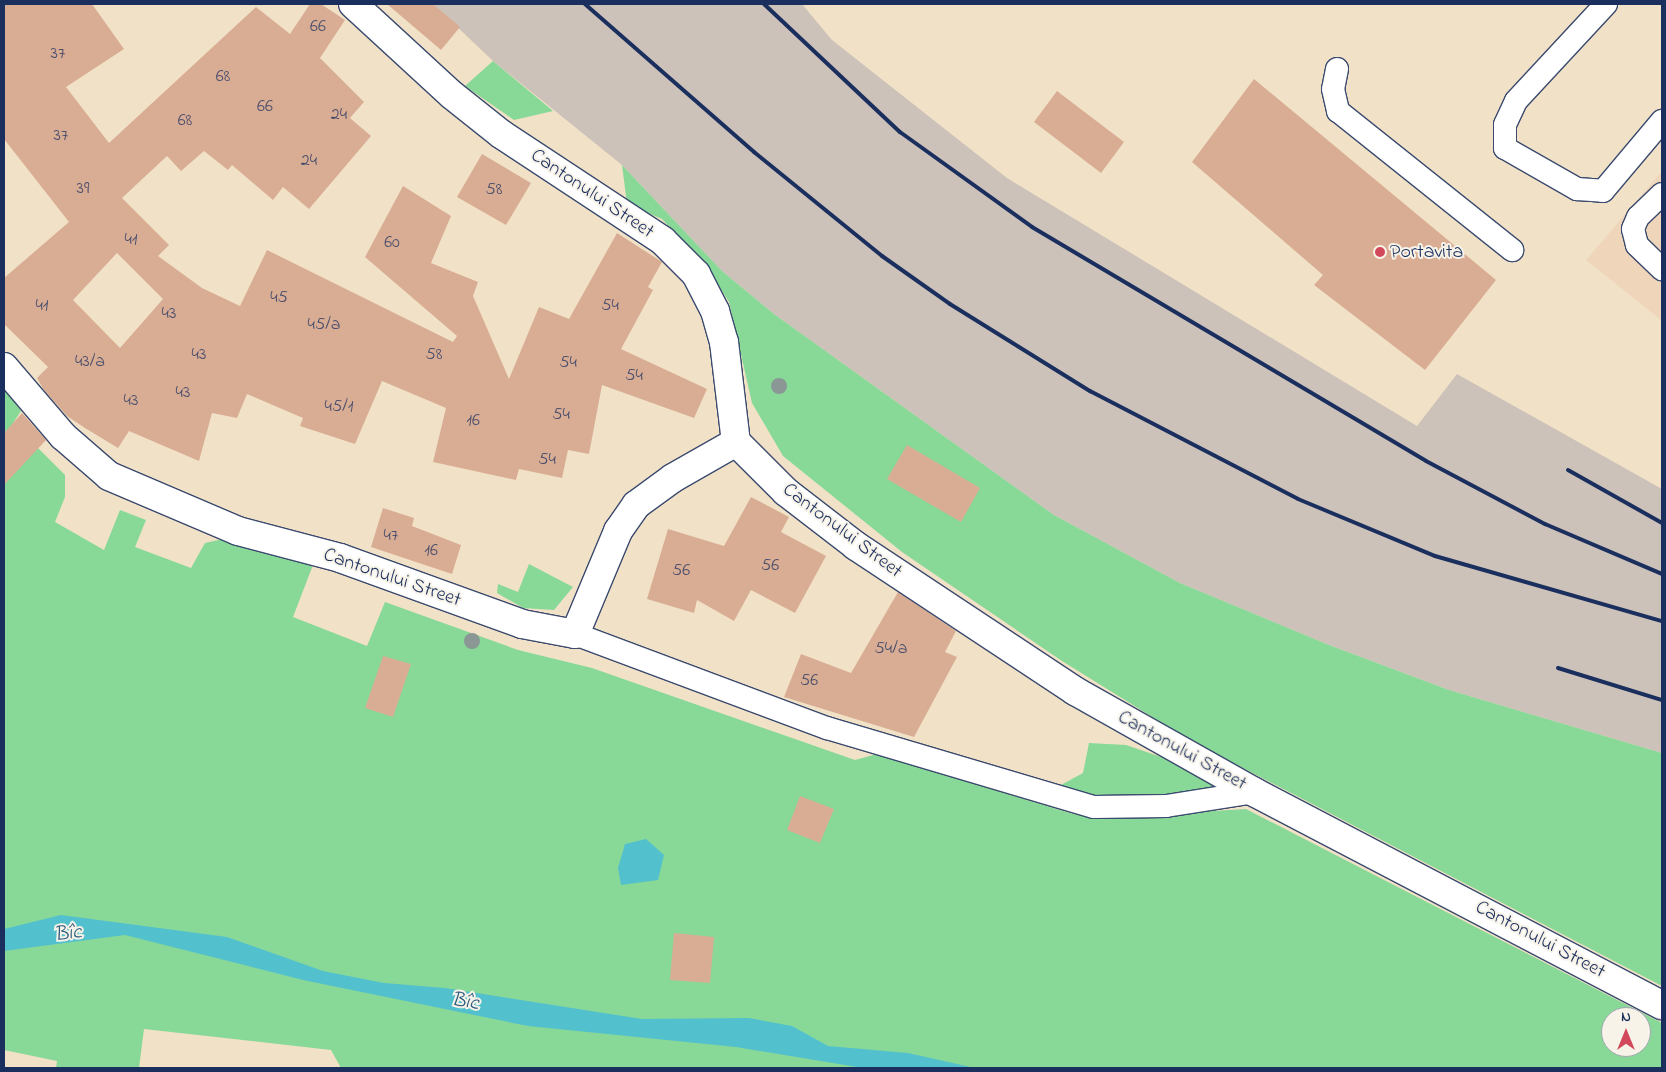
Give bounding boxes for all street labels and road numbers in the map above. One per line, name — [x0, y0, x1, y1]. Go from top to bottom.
street label: Cantonului Street — [526, 144, 658, 244]
street label: Cantonului Street — [777, 478, 907, 584]
street label: Cantonului Street — [320, 543, 464, 613]
street label: Cantonului Street — [1113, 706, 1251, 796]
street label: Cantonului Street — [1471, 896, 1609, 984]

